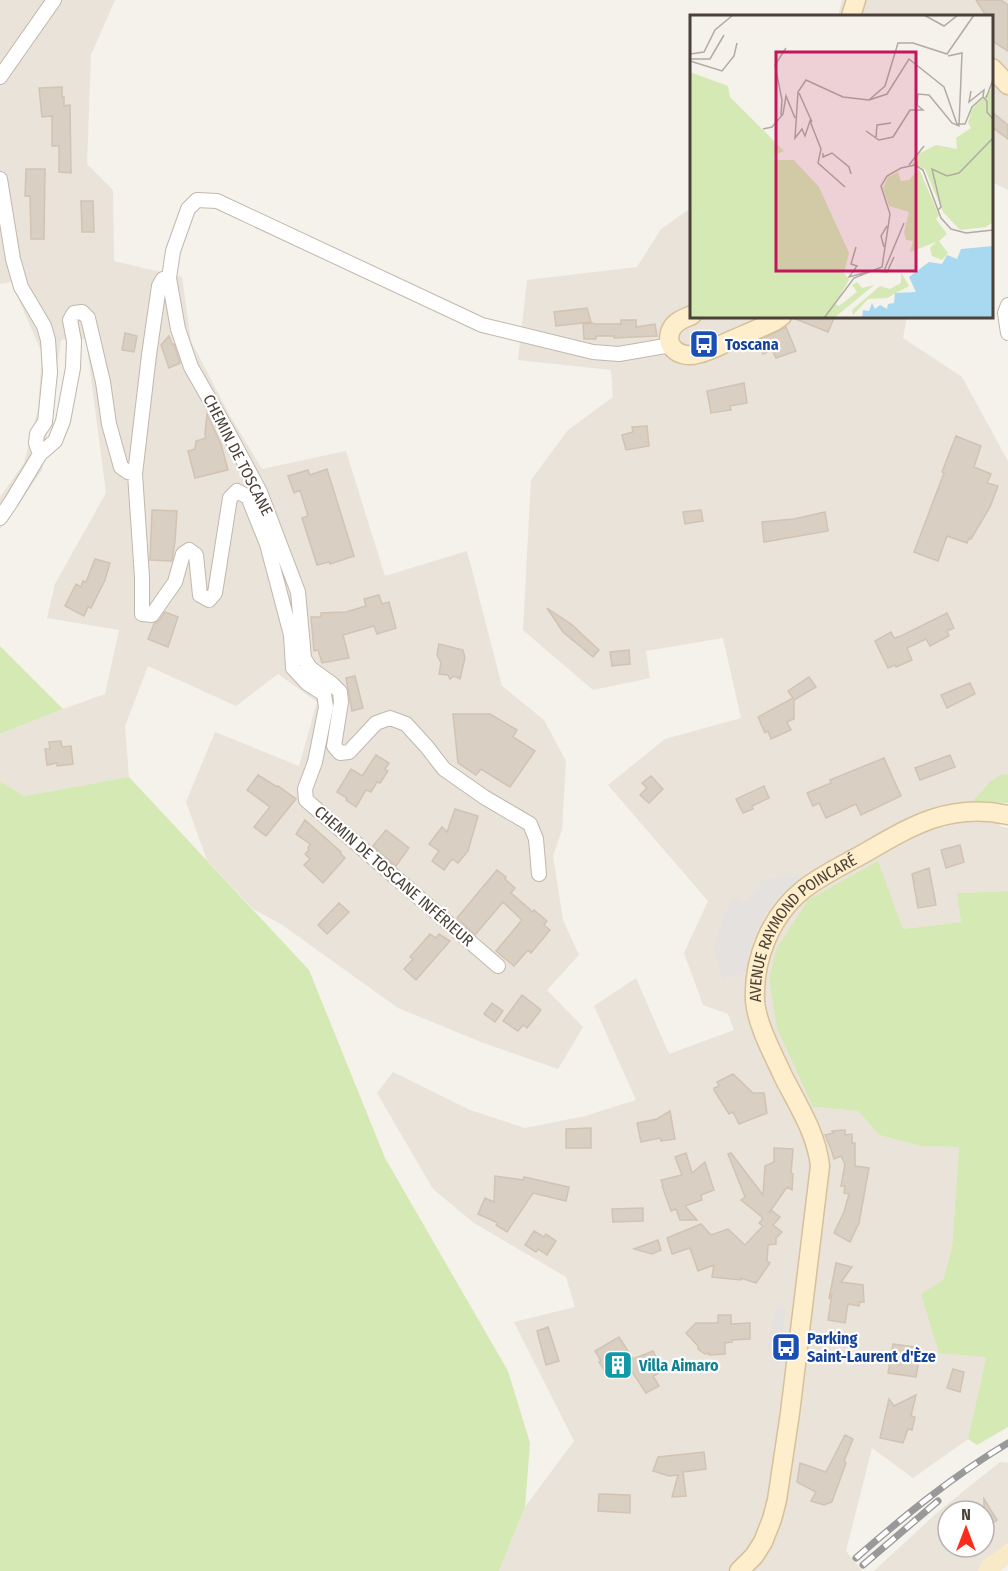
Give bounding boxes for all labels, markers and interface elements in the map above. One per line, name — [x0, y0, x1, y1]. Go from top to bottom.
inset map — [690, 15, 993, 318]
bus stop icon: Toscana — [688, 328, 720, 360]
place label: Toscana — [725, 335, 779, 354]
street label: CHEMIN DE TOSCANE — [199, 391, 277, 519]
street label: CHEMIN DE TOSCANE INFÉRIEUR — [311, 802, 478, 950]
street label: AVENUE RAYMOND POINCARÉ — [745, 850, 860, 1002]
place label: Parking Saint-Laurent d'Èze — [807, 1329, 936, 1366]
bus stop icon: Parking Saint-Laurent d'Èze — [770, 1331, 802, 1363]
building icon: Villa Aimaro — [602, 1349, 634, 1381]
place label: Villa Aimaro — [638, 1356, 719, 1375]
north arrow — [936, 1499, 996, 1559]
text: N — [961, 1505, 971, 1524]

